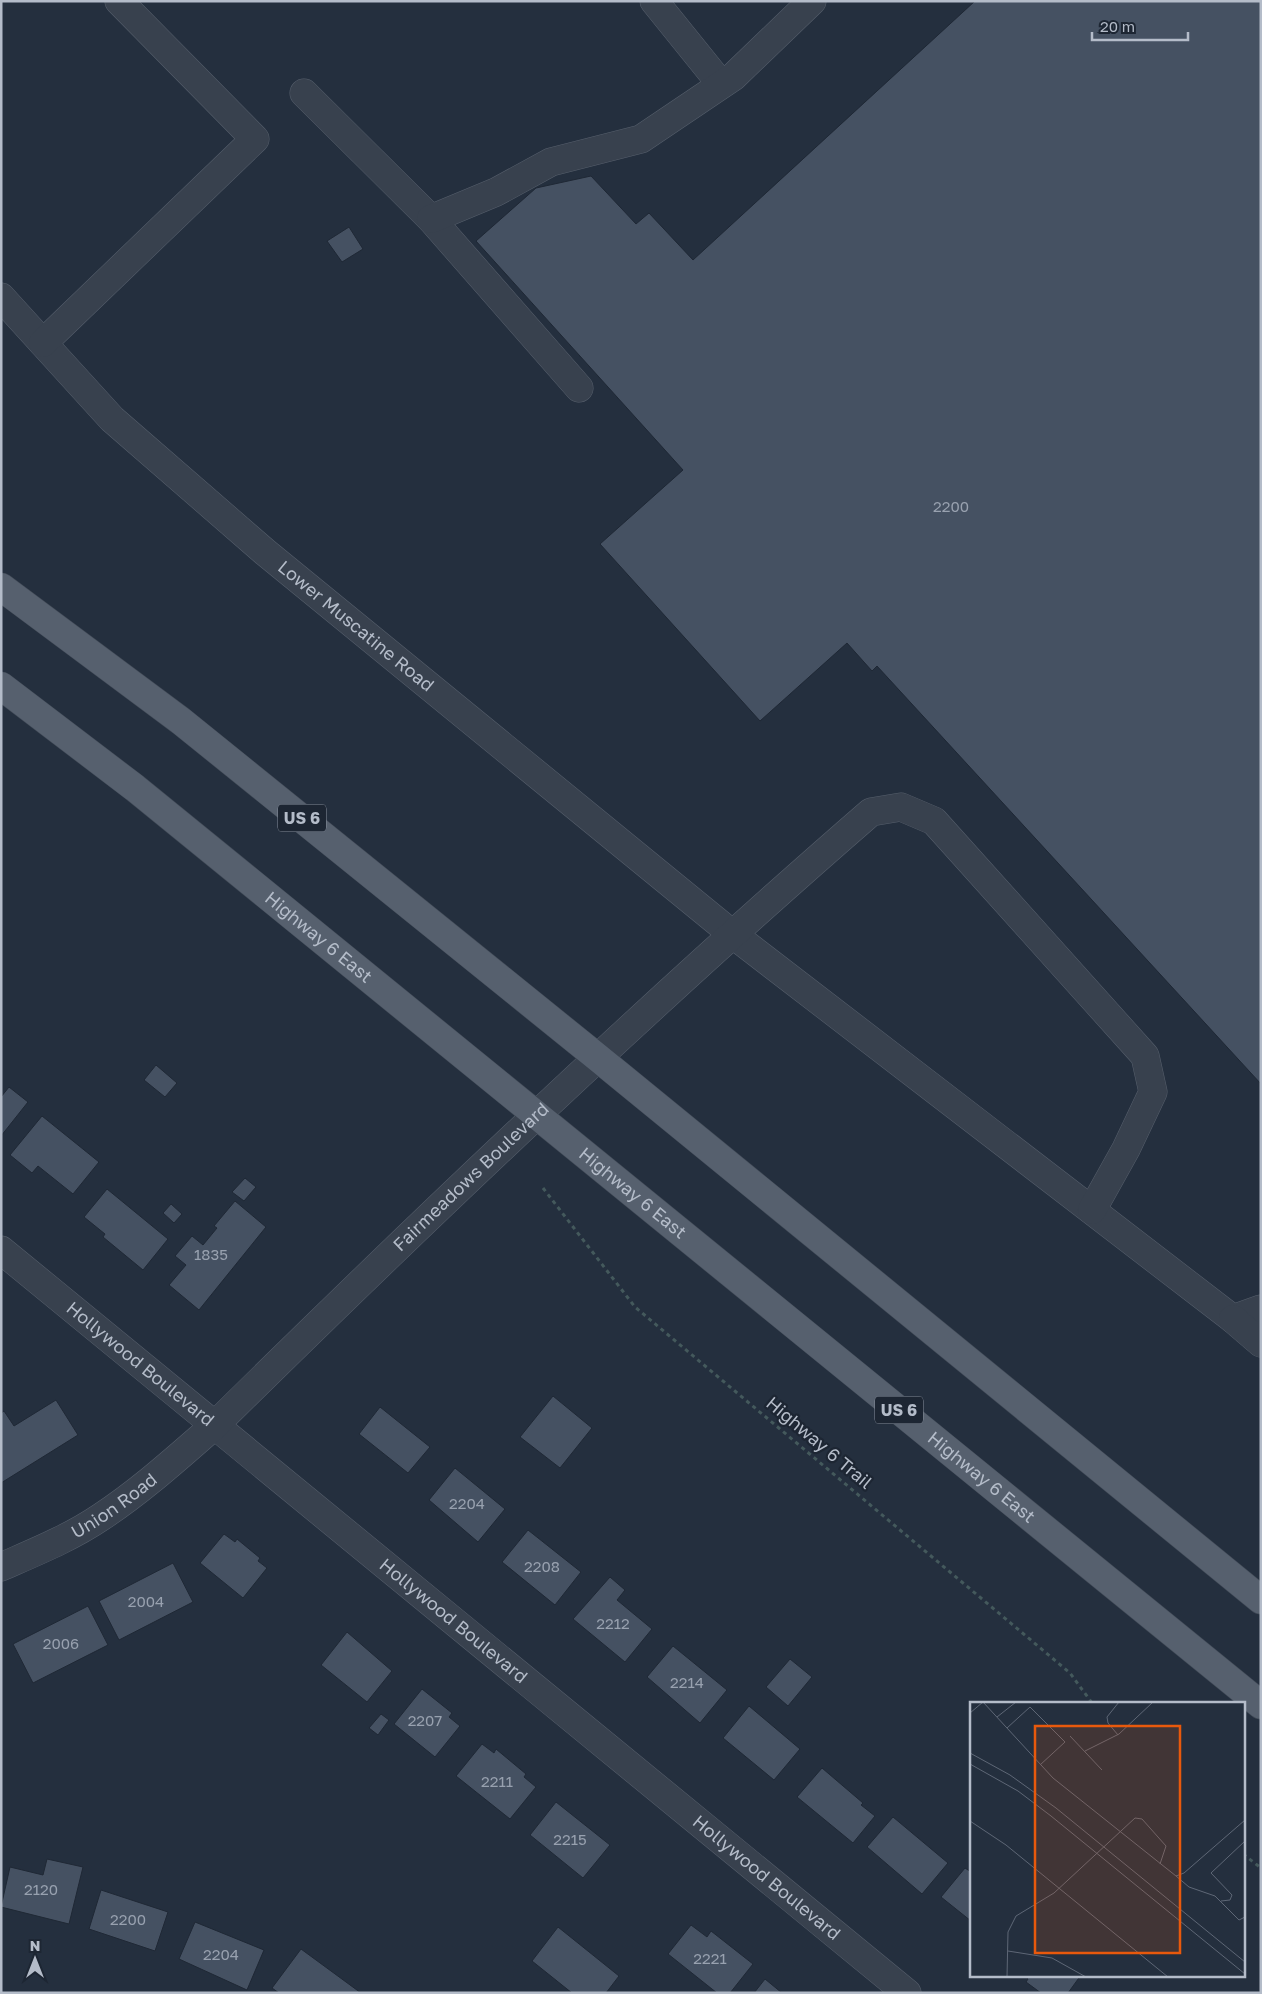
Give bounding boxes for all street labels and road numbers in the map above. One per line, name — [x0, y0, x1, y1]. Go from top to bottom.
street label: Lower Muscatine Road — [274, 555, 439, 696]
road number: US 6 — [278, 804, 326, 831]
street label: Highway 6 East — [261, 886, 377, 987]
street label: Fairmeadows Boulevard — [388, 1097, 553, 1255]
street label: Highway 6 East — [575, 1142, 691, 1243]
street label: Hollywood Boulevard — [62, 1296, 219, 1430]
street label: Highway 6 Trail — [762, 1392, 877, 1493]
road number: US 6 — [875, 1396, 923, 1424]
street label: Highway 6 East — [924, 1426, 1040, 1527]
street label: Union Road — [67, 1468, 161, 1543]
street label: Hollywood Boulevard — [376, 1553, 532, 1687]
street label: Hollywood Boulevard — [689, 1810, 846, 1944]

